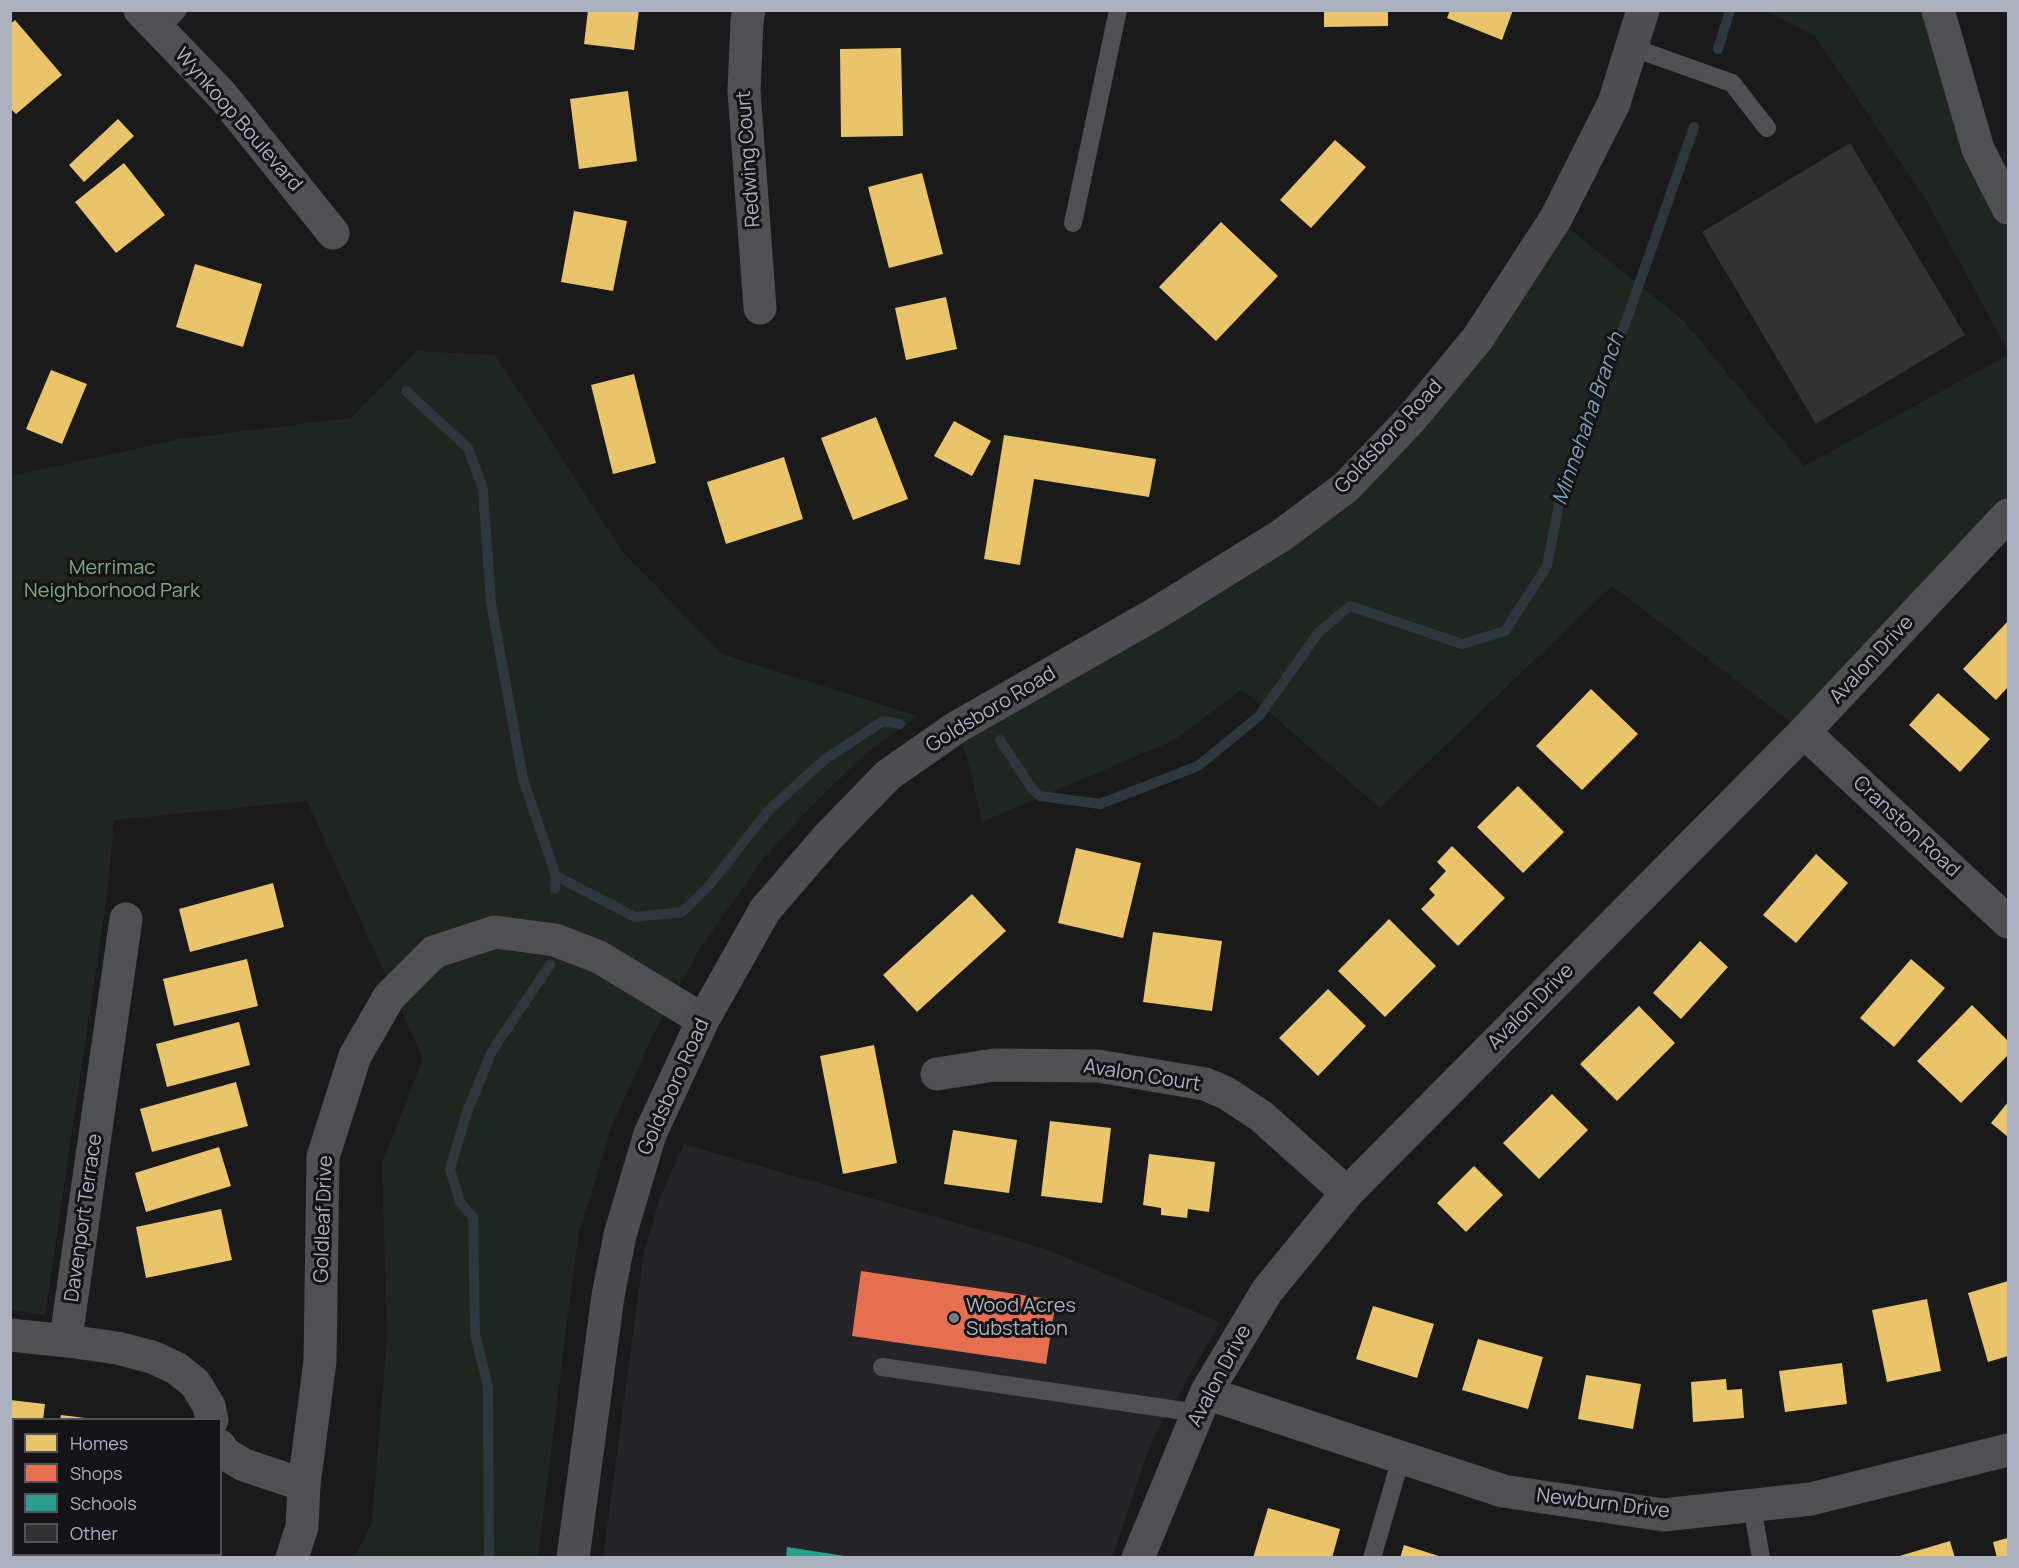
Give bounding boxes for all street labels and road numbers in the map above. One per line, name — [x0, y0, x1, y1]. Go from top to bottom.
street label: Wynkoop Boulevard — [169, 44, 307, 196]
street label: Redwing Court — [732, 90, 766, 228]
street label: Goldsboro Road — [1330, 375, 1448, 499]
street label: Avalon Drive — [1825, 611, 1919, 709]
street label: Goldsboro Road — [922, 662, 1060, 758]
street label: Cranston Road — [1848, 771, 1964, 883]
street label: Avalon Drive — [1483, 959, 1579, 1055]
street label: Goldsboro Road — [633, 1015, 715, 1159]
street label: Avalon Court — [1082, 1055, 1202, 1097]
street label: Davenport Terrace — [60, 1132, 108, 1304]
street label: Goldleaf Drive — [310, 1155, 338, 1283]
street label: Avalon Drive — [1183, 1321, 1257, 1431]
street label: Newburn Drive — [1535, 1484, 1671, 1524]

